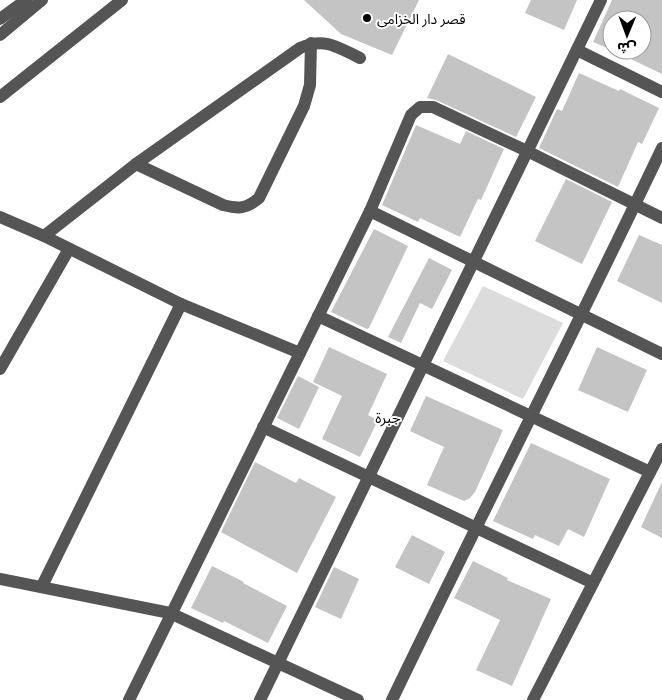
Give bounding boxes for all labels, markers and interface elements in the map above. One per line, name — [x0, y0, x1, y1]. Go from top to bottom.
place label: قصر دار الخزامى — [377, 8, 465, 29]
north arrow — [602, 10, 652, 60]
marker: قصر دار الخزامى — [361, 12, 373, 24]
text: ش — [617, 38, 637, 59]
district label: جبرة — [375, 406, 401, 429]

